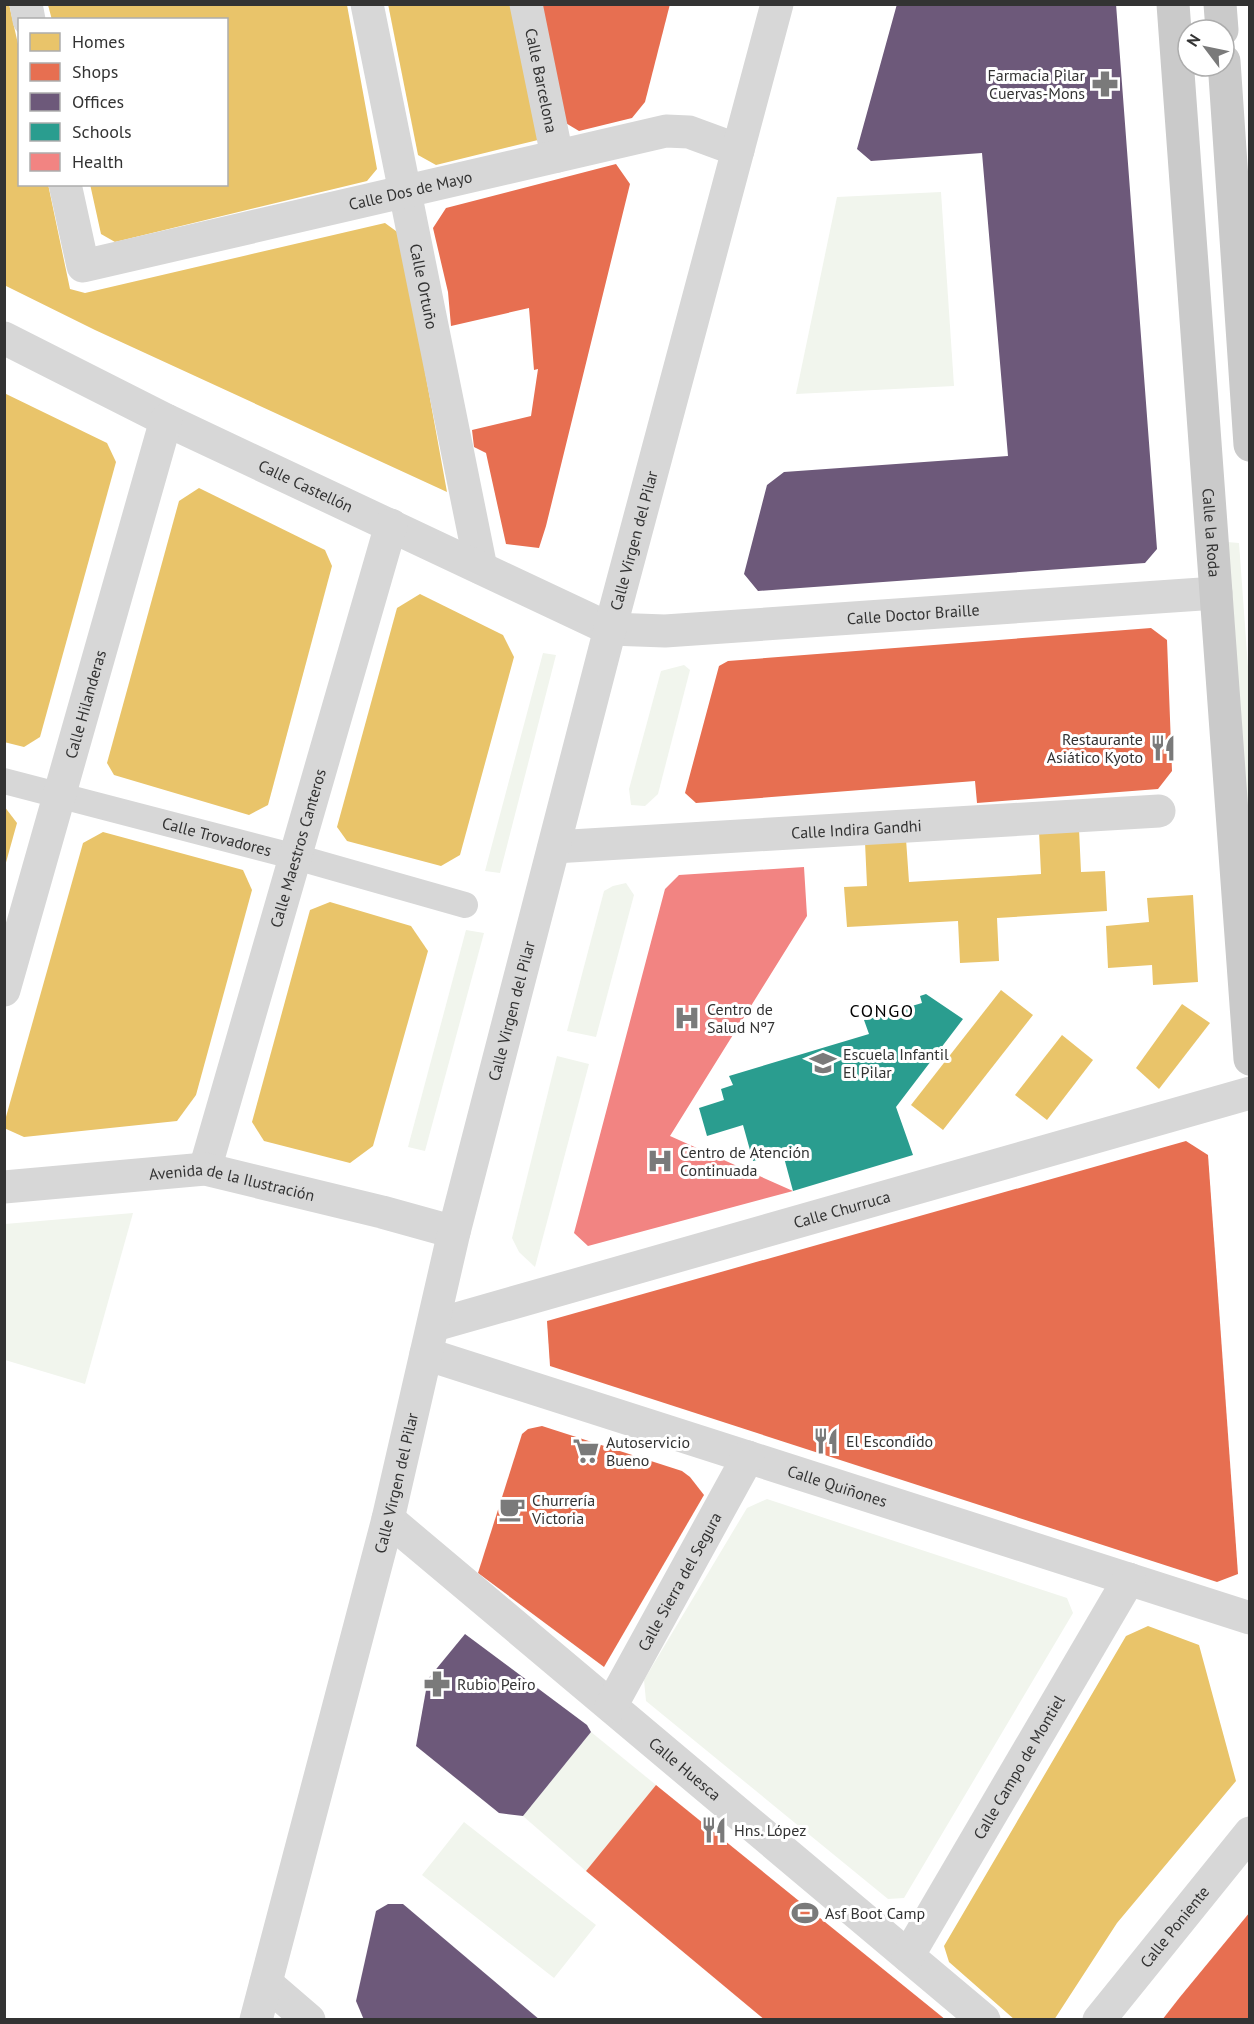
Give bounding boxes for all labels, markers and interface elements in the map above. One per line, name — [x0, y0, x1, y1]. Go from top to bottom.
legend — [18, 18, 228, 186]
north arrow — [1176, 18, 1236, 78]
street label: Calle Barcelona — [521, 26, 562, 135]
text: Homes — [72, 30, 125, 53]
text: N — [1182, 30, 1205, 50]
text: Shops — [72, 60, 118, 83]
place label: Farmacia Pilar Cuervas-Mons — [987, 65, 1086, 103]
pharmacy icon: Farmacia Pilar Cuervas-Mons — [1090, 69, 1120, 99]
text: Offices — [72, 90, 124, 113]
text: Schools — [72, 120, 132, 143]
text: Health — [72, 150, 123, 173]
street label: Calle Dos de Mayo — [347, 166, 474, 214]
street label: Calle Ortuño — [406, 242, 442, 331]
street label: Calle Castellón — [255, 455, 356, 517]
street label: Calle Virgen del Pilar — [605, 468, 662, 613]
street label: Calle la Roda — [1198, 487, 1225, 578]
street label: Calle Doctor Braille — [846, 599, 980, 628]
street label: Calle Hilanderas — [60, 647, 110, 761]
place label: Restaurante Asiático Kyoto — [1047, 729, 1143, 767]
restaurant icon: Restaurante Asiático Kyoto — [1148, 733, 1178, 763]
street label: Calle Maestros Canteros — [265, 766, 330, 930]
street label: Calle Trovadores — [160, 813, 274, 860]
street label: Calle Indira Gandhi — [791, 815, 922, 843]
street label: Calle Virgen del Pilar — [484, 938, 539, 1083]
place label: Centro de Salud Nº7 — [707, 999, 775, 1037]
district label: CONGO — [849, 999, 915, 1022]
hospital icon: Centro de Salud Nº7 — [672, 1003, 702, 1033]
place label: Escuela Infantil El Pilar — [843, 1044, 949, 1082]
school or university icon: Escuela Infantil El Pilar — [808, 1048, 838, 1078]
place label: Centro de Atención Continuada — [680, 1142, 810, 1180]
hospital icon: Centro de Atención Continuada — [645, 1146, 675, 1176]
street label: Avenida de la Ilustración — [148, 1159, 317, 1205]
street label: Calle Churruca — [791, 1186, 893, 1232]
street label: Calle Virgen del Pilar — [369, 1410, 422, 1555]
restaurant icon: El Escondido — [811, 1426, 841, 1456]
place label: El Escondido — [846, 1431, 933, 1451]
place label: Autoservicio Bueno — [606, 1432, 690, 1470]
supermarket icon: Autoservicio Bueno — [571, 1436, 601, 1466]
street label: Calle Quiñones — [785, 1460, 890, 1511]
place label: Churrería Victoria — [531, 1490, 595, 1528]
cafe icon: Churrería Victoria — [497, 1494, 527, 1524]
street label: Calle Sierra del Segura — [633, 1509, 726, 1655]
pharmacy icon: Rubio Peiro — [422, 1669, 452, 1699]
place label: Rubio Peiro — [457, 1674, 536, 1694]
street label: Calle Campo de Montiel — [969, 1691, 1069, 1843]
street label: Calle Huesca — [645, 1733, 725, 1805]
restaurant icon: Hns. López — [699, 1815, 729, 1845]
place label: Hns. López — [734, 1820, 806, 1840]
street label: Calle Poniente — [1136, 1882, 1213, 1971]
sports icon: Asf Boot Camp — [790, 1898, 820, 1928]
place label: Asf Boot Camp — [825, 1903, 925, 1923]

